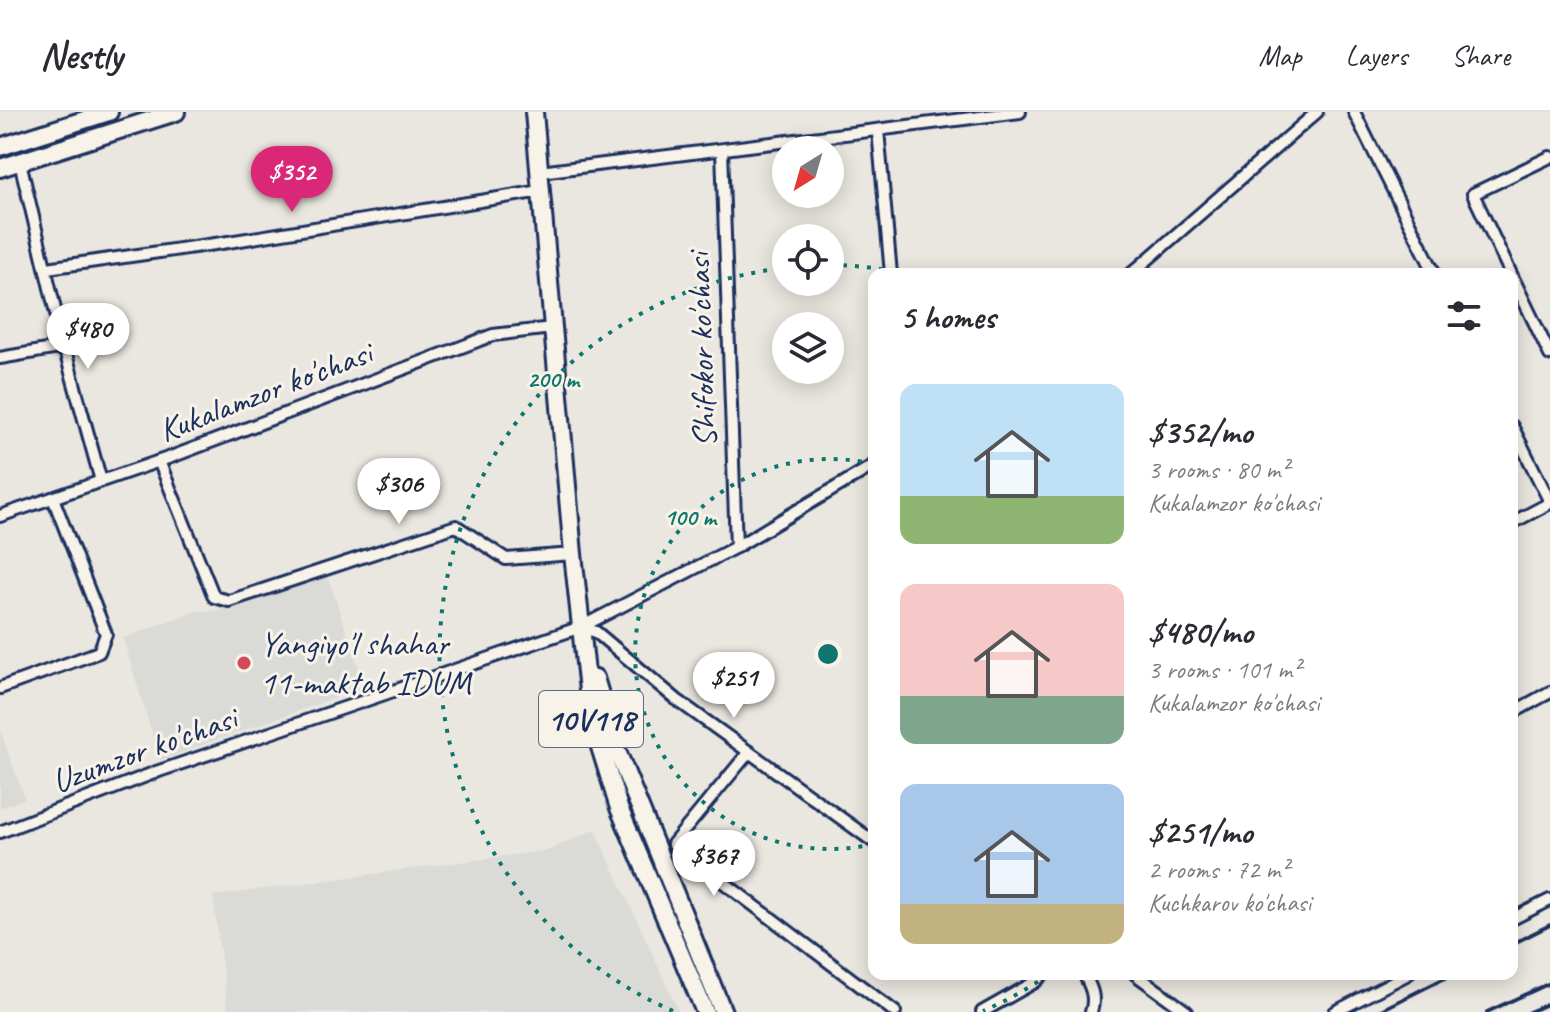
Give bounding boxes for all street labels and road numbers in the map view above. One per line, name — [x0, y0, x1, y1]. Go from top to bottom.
street label: Shifokor ko'chasi — [676, 248, 726, 448]
street label: Kukalamzor ko'chasi — [153, 329, 381, 451]
road number: 10V118 — [539, 691, 643, 747]
street label: Uzumzor ko'chasi — [46, 694, 246, 802]

